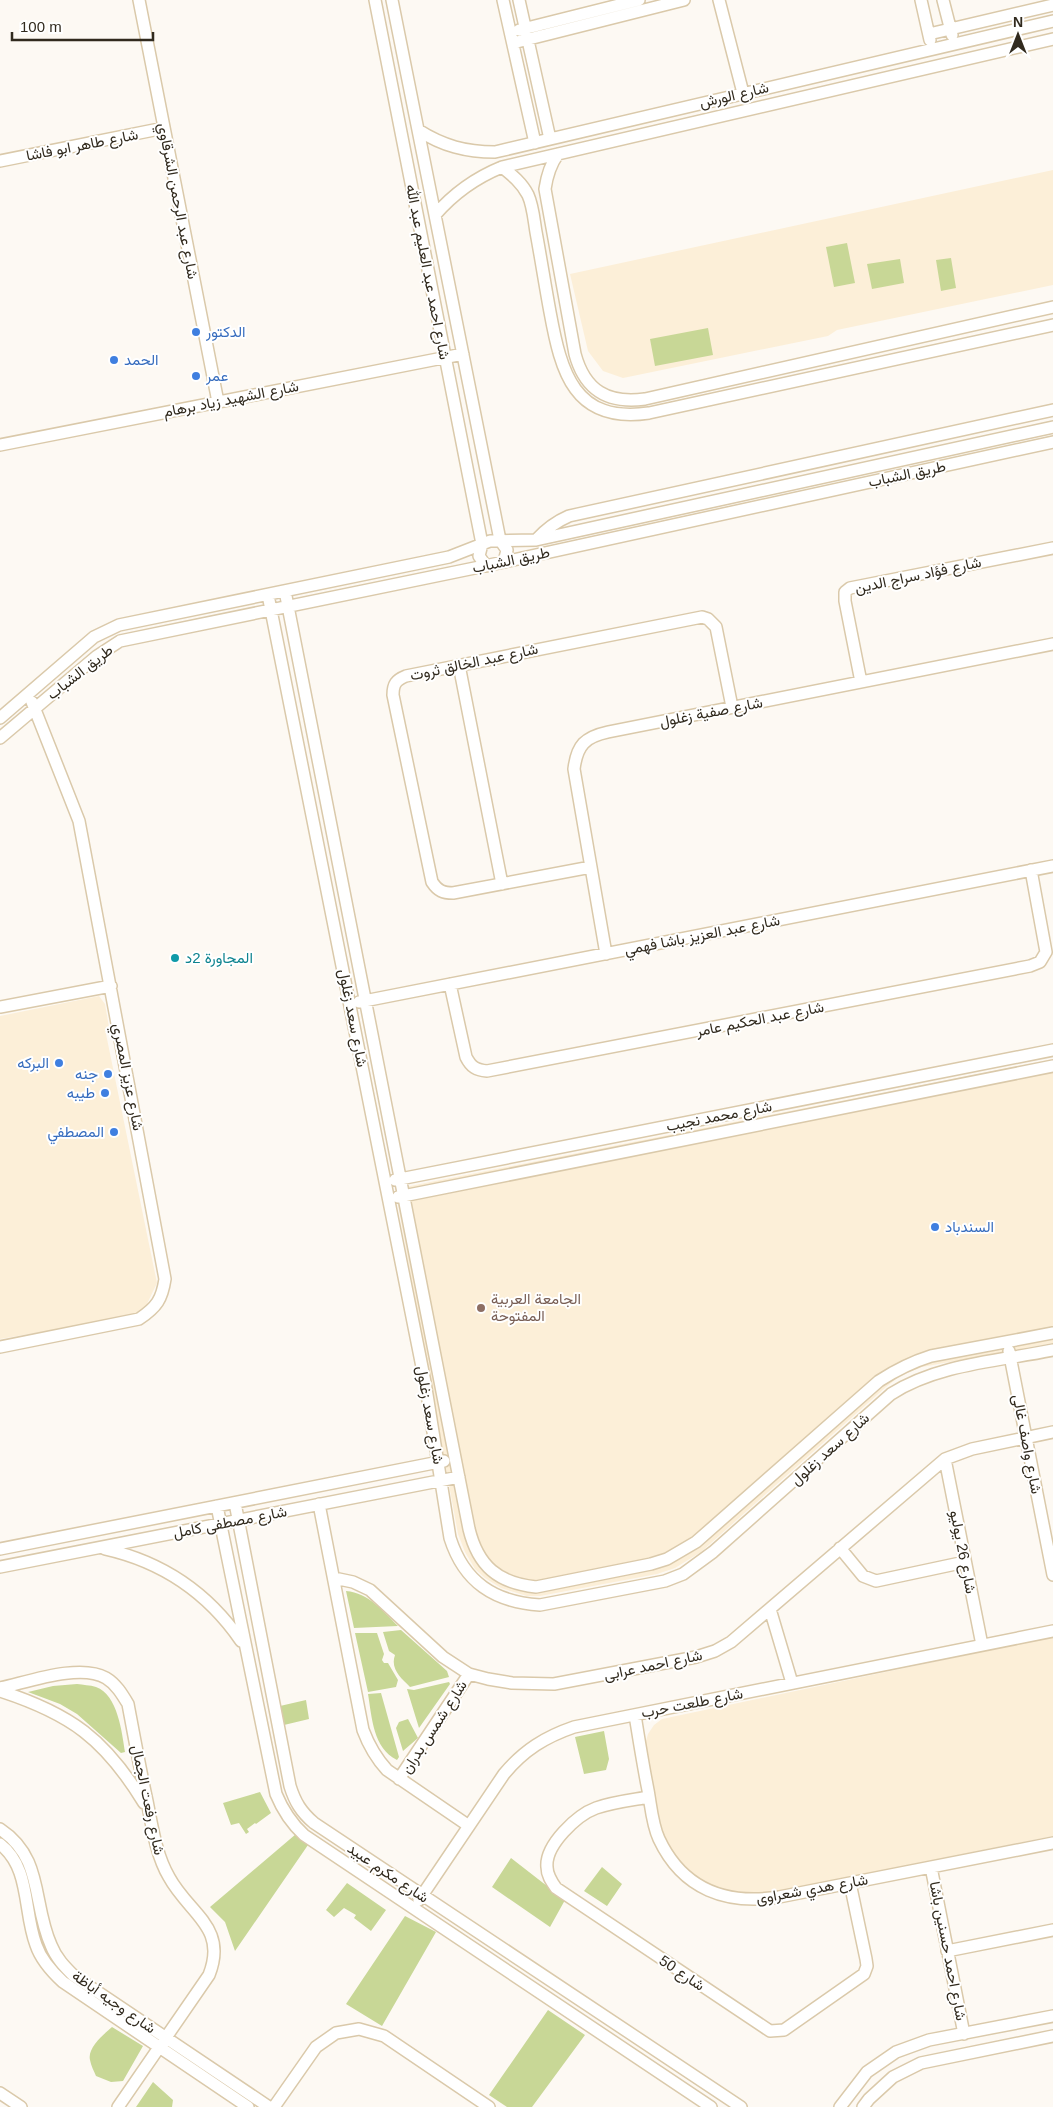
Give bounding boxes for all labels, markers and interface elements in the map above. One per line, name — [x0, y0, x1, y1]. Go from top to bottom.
scale bar — [12, 10, 154, 42]
north arrow — [993, 10, 1043, 60]
text: N — [1013, 14, 1023, 30]
text: 100 m — [20, 18, 62, 35]
street label: شارع الورش — [698, 78, 771, 114]
street label: شارع عبد الرحمن الشرقاوي — [150, 121, 202, 282]
street label: شارع طاهر ابو فاشا — [24, 125, 140, 167]
street label: شارع احمد عبد العليم عبد الله — [400, 183, 454, 362]
place label: الدكتور — [205, 323, 245, 341]
marker: الدكتور — [190, 326, 202, 338]
place label: الحمد — [124, 351, 159, 368]
marker: الحمد — [108, 354, 120, 366]
place label: عمر — [205, 367, 228, 385]
marker: عمر — [190, 370, 202, 382]
street label: شارع الشهيد زياد برهام — [162, 377, 301, 423]
street label: طريق الشباب — [867, 457, 948, 492]
street label: طريق الشباب — [471, 543, 552, 578]
street label: شارع فؤاد سراج الدين — [853, 553, 983, 599]
street label: شارع عبد الخالق ثروت — [408, 640, 540, 686]
street label: طريق الشباب — [43, 641, 117, 704]
street label: شارع صفية زغلول — [658, 693, 765, 733]
street label: شارع عبد العزيز باشا فهمي — [623, 911, 782, 963]
place label: المجاورة 2د — [185, 949, 253, 967]
marker: المجاورة 2د — [169, 952, 181, 964]
street label: شارع سعد زغلول — [333, 967, 371, 1069]
street label: شارع عبد الحكيم عامر — [694, 998, 826, 1042]
street label: شارع عزيز المصري — [105, 1022, 147, 1133]
place label: البركه — [17, 1054, 49, 1072]
marker: البركه — [53, 1057, 65, 1069]
place label: جنه — [75, 1065, 98, 1083]
marker: جنه — [102, 1068, 114, 1080]
place label: طيبه — [67, 1084, 95, 1102]
marker: طيبه — [99, 1087, 111, 1099]
street label: شارع محمد نجيب — [665, 1097, 774, 1137]
place label: المصطفي — [47, 1123, 104, 1145]
marker: المصطفي — [108, 1126, 120, 1138]
place label: السندباد — [945, 1218, 994, 1236]
marker: السندباد — [929, 1221, 941, 1233]
place label: الجامعة العربية المفتوحة — [491, 1290, 581, 1325]
marker: الجامعة العربية المفتوحة — [475, 1302, 487, 1314]
street label: شارع سعد زغلول — [411, 1364, 448, 1466]
street label: شارع واصف غالى — [1007, 1393, 1045, 1496]
street label: شارع سعد زغلول — [787, 1409, 875, 1491]
street label: شارع مصطفى كامل — [172, 1502, 289, 1544]
street label: شارع 26 يوليو — [944, 1509, 980, 1596]
street label: شارع احمد عرابى — [602, 1646, 704, 1686]
street label: شارع شمس بدران — [397, 1677, 473, 1778]
street label: شارع طلعت حرب — [640, 1684, 745, 1724]
street label: شارع رفعت الجمال — [126, 1743, 168, 1857]
street label: شارع مكرم عبيد — [343, 1839, 432, 1909]
street label: شارع هدي شعراوى — [755, 1870, 870, 1912]
street label: شارع احمد حسنين باشا — [924, 1880, 970, 2023]
street label: شارع 50 — [655, 1951, 708, 1996]
street label: شارع وجيه أباظة — [68, 1967, 159, 2039]

